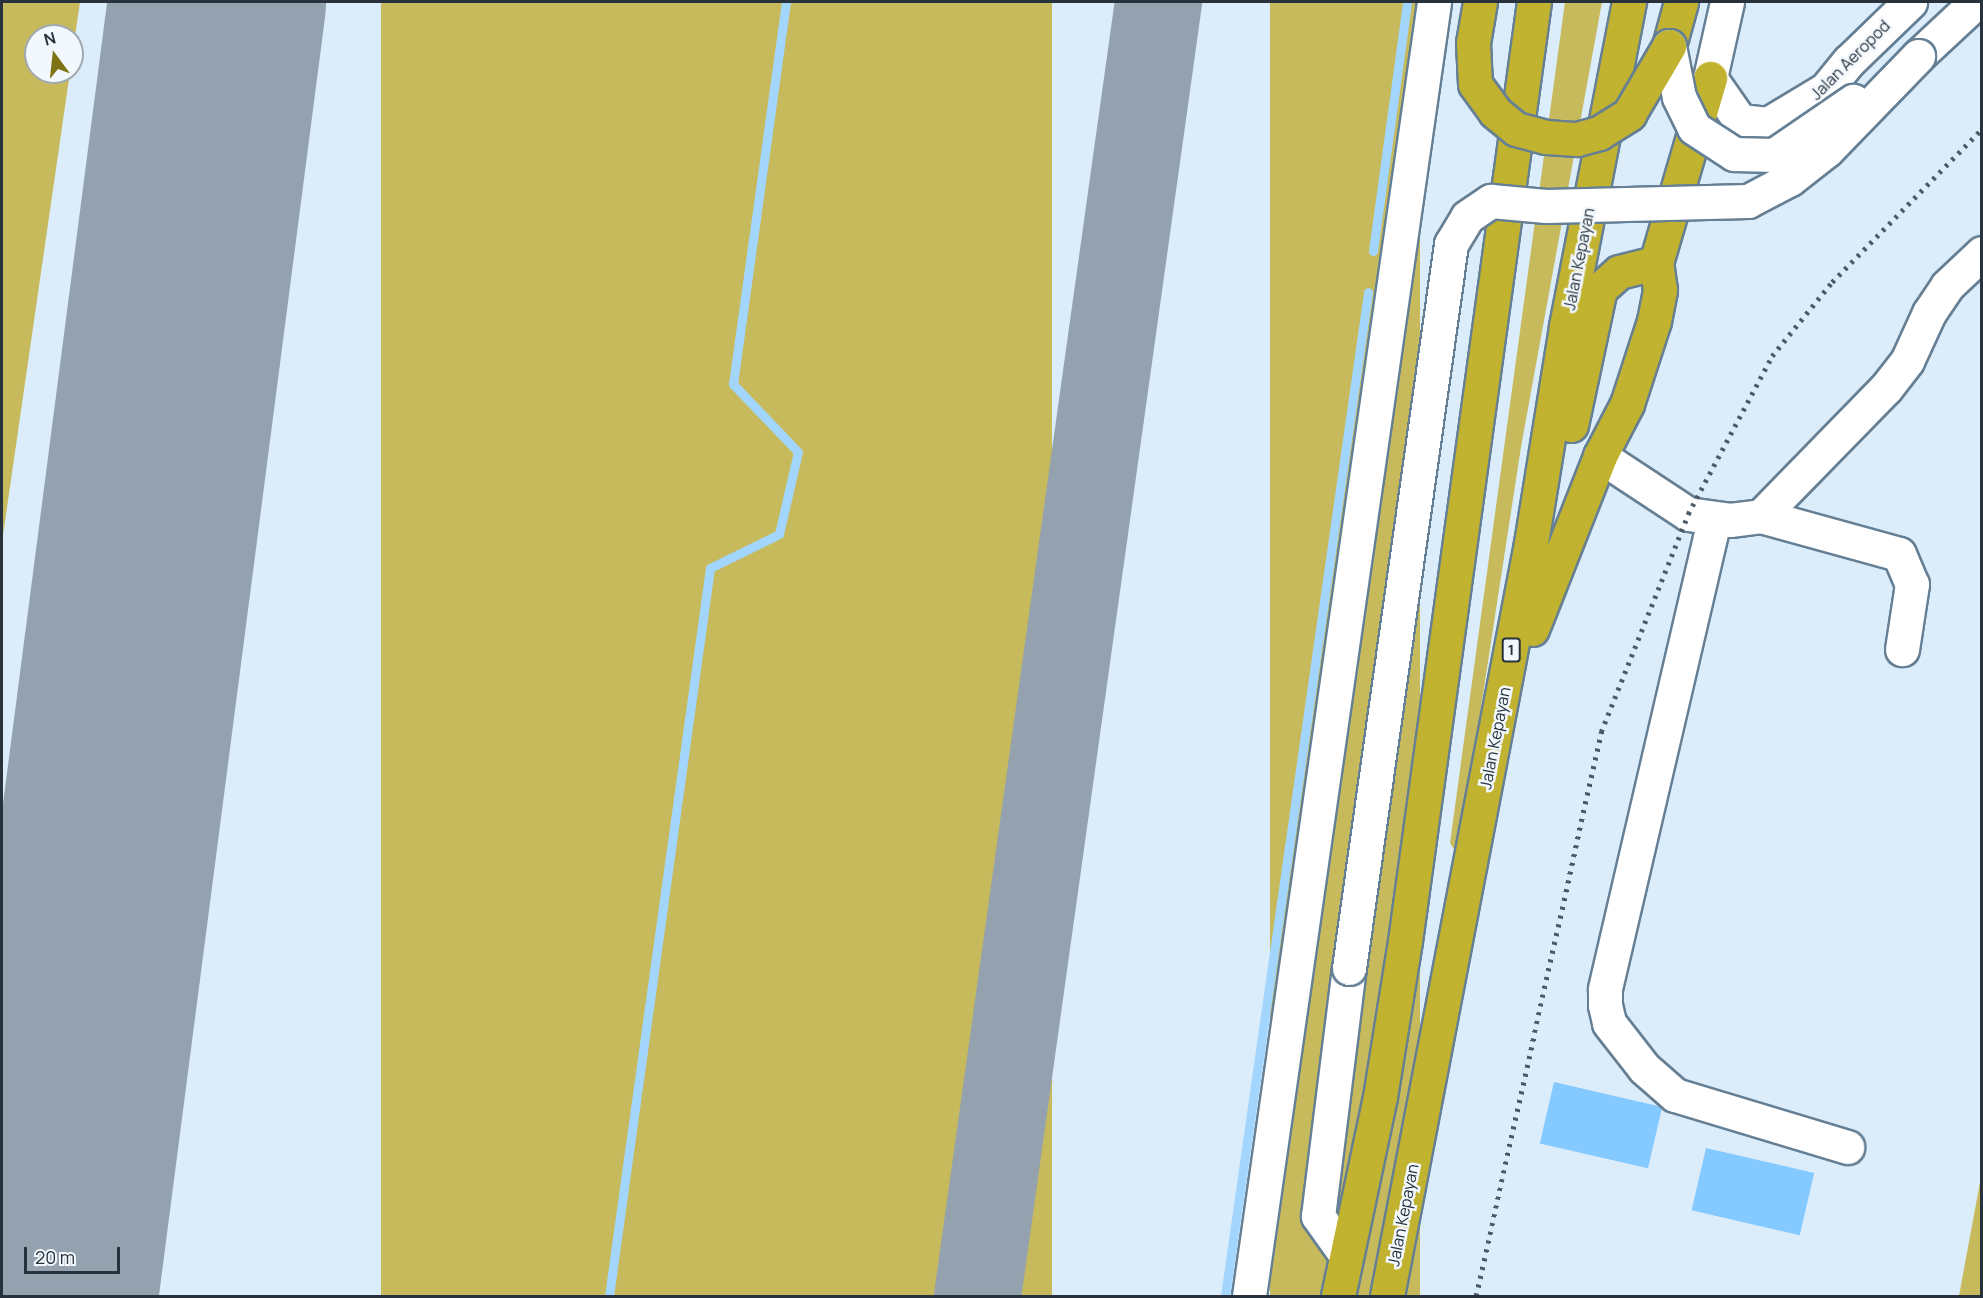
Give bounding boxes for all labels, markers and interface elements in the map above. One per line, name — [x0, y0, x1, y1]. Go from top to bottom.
street label: Jalan Aeropod — [1806, 16, 1894, 104]
north arrow — [24, 24, 84, 84]
text: N — [41, 26, 58, 51]
street label: Jalan Kepayan — [1560, 206, 1598, 312]
road number: 1 — [1500, 638, 1522, 662]
street label: Jalan Kepayan — [1476, 685, 1514, 791]
street label: Jalan Kepayan — [1384, 1162, 1422, 1268]
scale bar — [27, 1235, 123, 1273]
text: 20 m — [35, 1245, 75, 1269]

